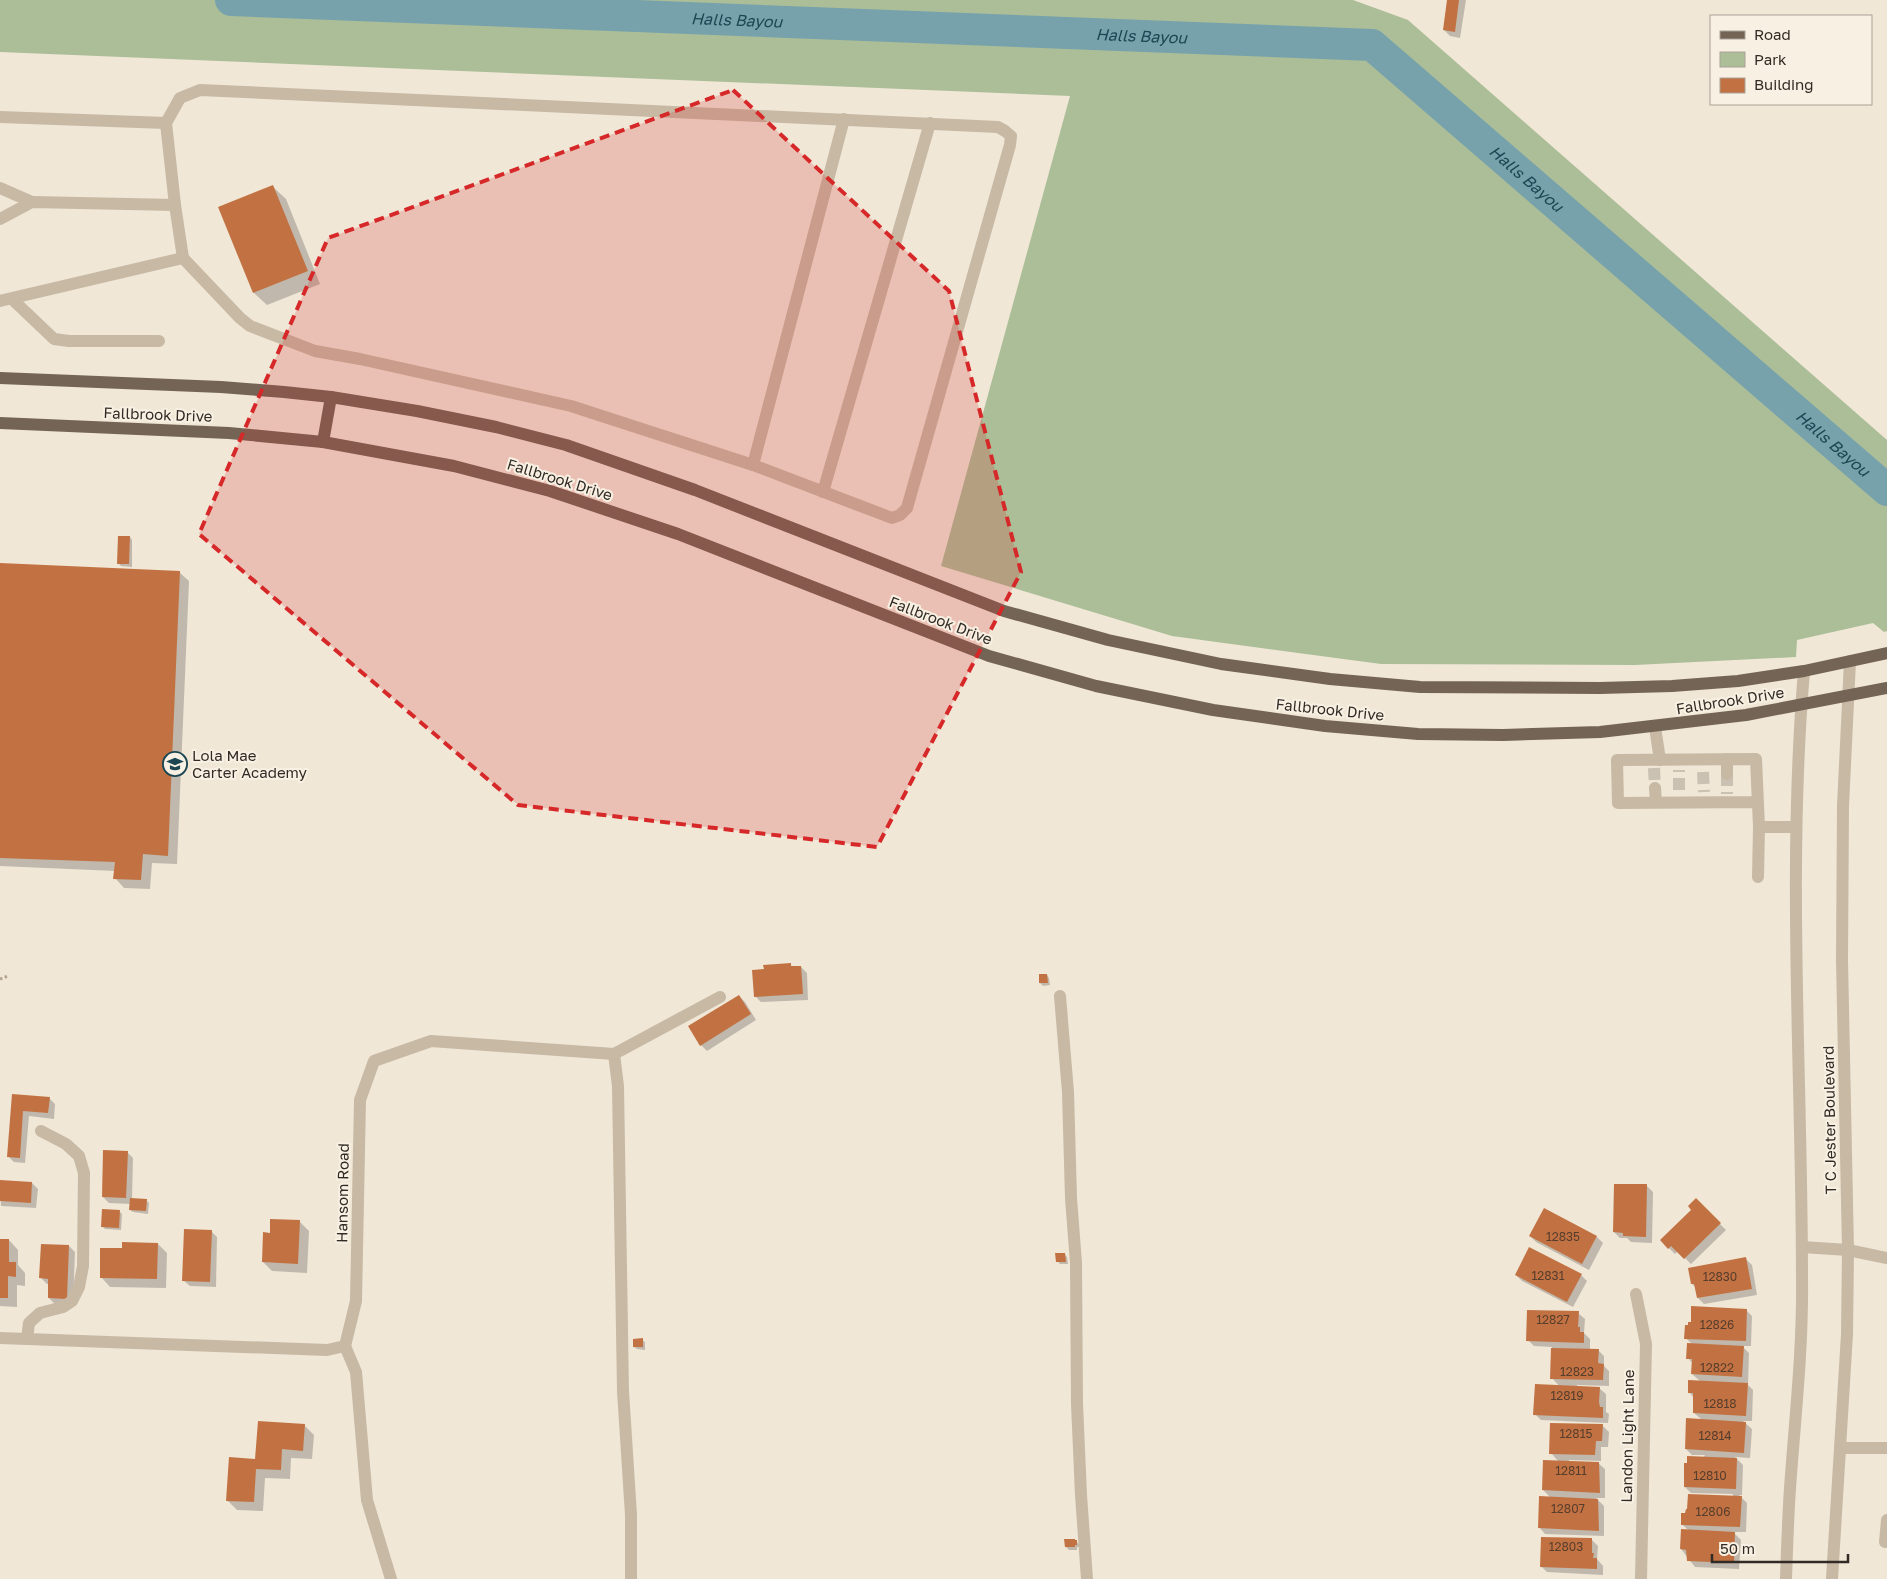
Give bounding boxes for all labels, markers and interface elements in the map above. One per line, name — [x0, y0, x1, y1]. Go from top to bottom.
water label: Halls Bayou — [691, 8, 784, 32]
legend — [1710, 15, 1872, 105]
water label: Halls Bayou — [1095, 24, 1189, 48]
text: Road — [1754, 25, 1791, 43]
text: Park — [1754, 50, 1787, 68]
text: Building — [1754, 75, 1814, 93]
water label: Halls Bayou — [1485, 141, 1569, 217]
street label: Fallbrook Drive — [103, 403, 213, 425]
water label: Halls Bayou — [1792, 406, 1875, 482]
street label: Fallbrook Drive — [505, 454, 615, 504]
street label: Fallbrook Drive — [887, 592, 995, 648]
street label: Fallbrook Drive — [1675, 683, 1786, 717]
street label: Fallbrook Drive — [1275, 694, 1385, 724]
place label: Lola Mae Carter Academy — [192, 746, 308, 781]
school or university icon: Lola Mae Carter Academy — [162, 751, 188, 777]
street label: T C Jester Boulevard — [1819, 1045, 1839, 1195]
street label: Hansom Road — [332, 1143, 352, 1243]
house number: 12835 — [1546, 1229, 1580, 1244]
house number: 12831 — [1532, 1268, 1565, 1283]
house number: 12830 — [1703, 1269, 1737, 1284]
house number: 12827 — [1536, 1312, 1570, 1327]
house number: 12826 — [1700, 1317, 1734, 1332]
house number: 12822 — [1700, 1360, 1734, 1375]
house number: 12823 — [1560, 1364, 1594, 1379]
street label: Landon Light Lane — [1617, 1369, 1637, 1503]
house number: 12819 — [1550, 1388, 1584, 1403]
house number: 12818 — [1703, 1396, 1737, 1411]
house number: 12815 — [1560, 1426, 1592, 1441]
house number: 12814 — [1698, 1428, 1732, 1443]
house number: 12811 — [1555, 1463, 1587, 1478]
house number: 12810 — [1693, 1468, 1727, 1483]
house number: 12807 — [1551, 1501, 1585, 1516]
house number: 12806 — [1696, 1504, 1730, 1519]
scale bar — [1712, 1532, 1848, 1564]
house number: 12803 — [1549, 1539, 1583, 1554]
text: 50 m — [1720, 1539, 1755, 1557]

